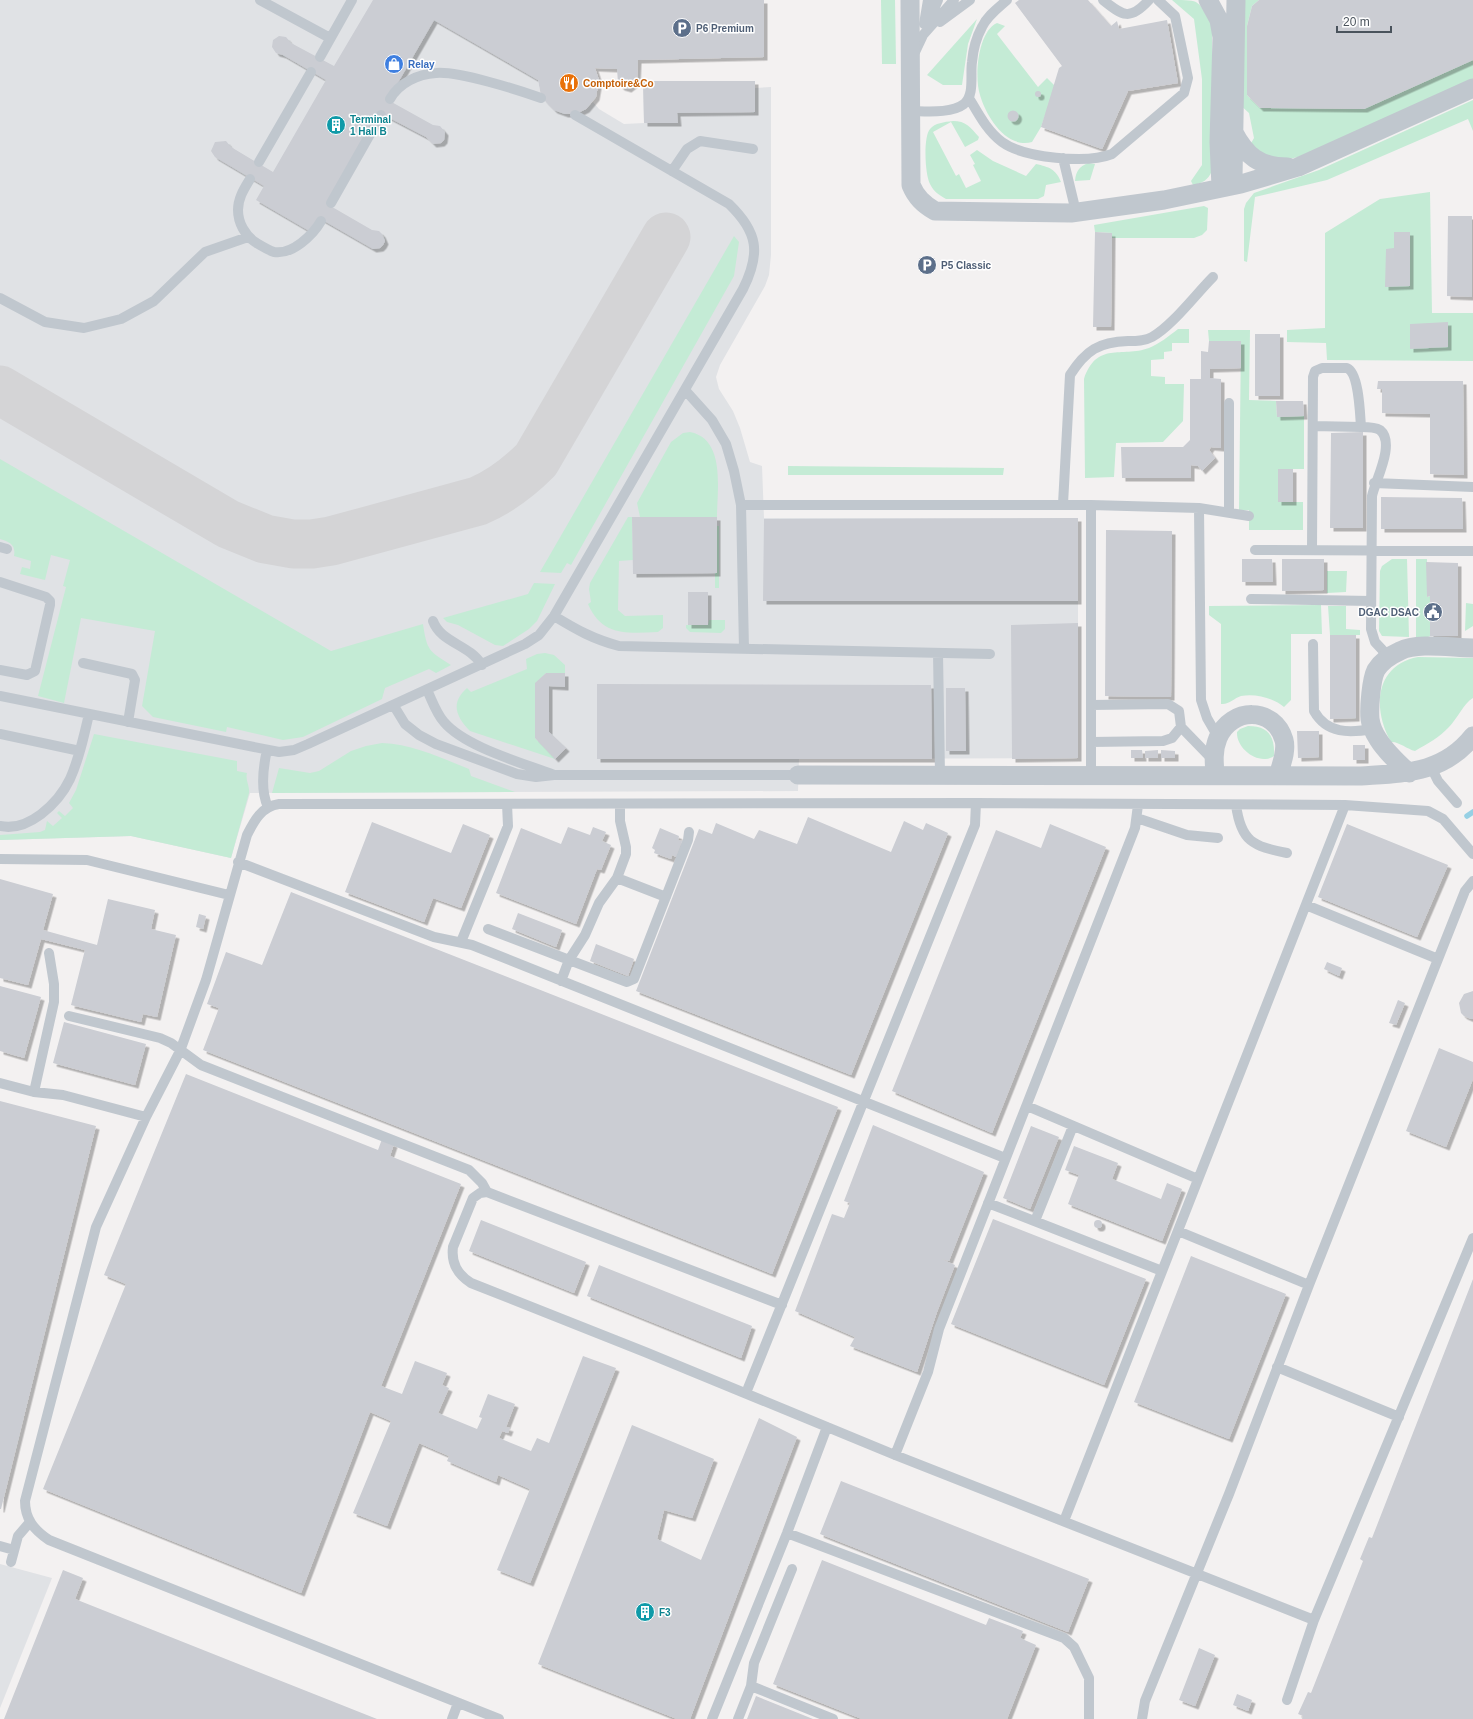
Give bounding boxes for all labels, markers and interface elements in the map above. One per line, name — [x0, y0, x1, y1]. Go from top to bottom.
scale bar — [1337, 8, 1391, 34]
text: 20 m — [1343, 15, 1370, 29]
parking icon: P6 Premium — [671, 17, 693, 39]
place label: P6 Premium — [696, 23, 754, 34]
shop icon: Relay — [383, 53, 405, 75]
place label: Relay — [408, 59, 435, 70]
restaurant icon: Comptoire&Co — [558, 72, 580, 94]
place label: Comptoire&Co — [583, 78, 654, 89]
building icon: Terminal 1 Hall B — [325, 114, 347, 136]
place label: Terminal 1 Hall B — [350, 114, 391, 137]
parking icon: P5 Classic — [916, 254, 938, 276]
place label: P5 Classic — [941, 260, 991, 271]
public building icon: DGAC DSAC — [1422, 601, 1444, 623]
place label: DGAC DSAC — [1358, 607, 1419, 618]
building icon: F3 — [634, 1601, 656, 1623]
place label: F3 — [659, 1607, 671, 1618]

